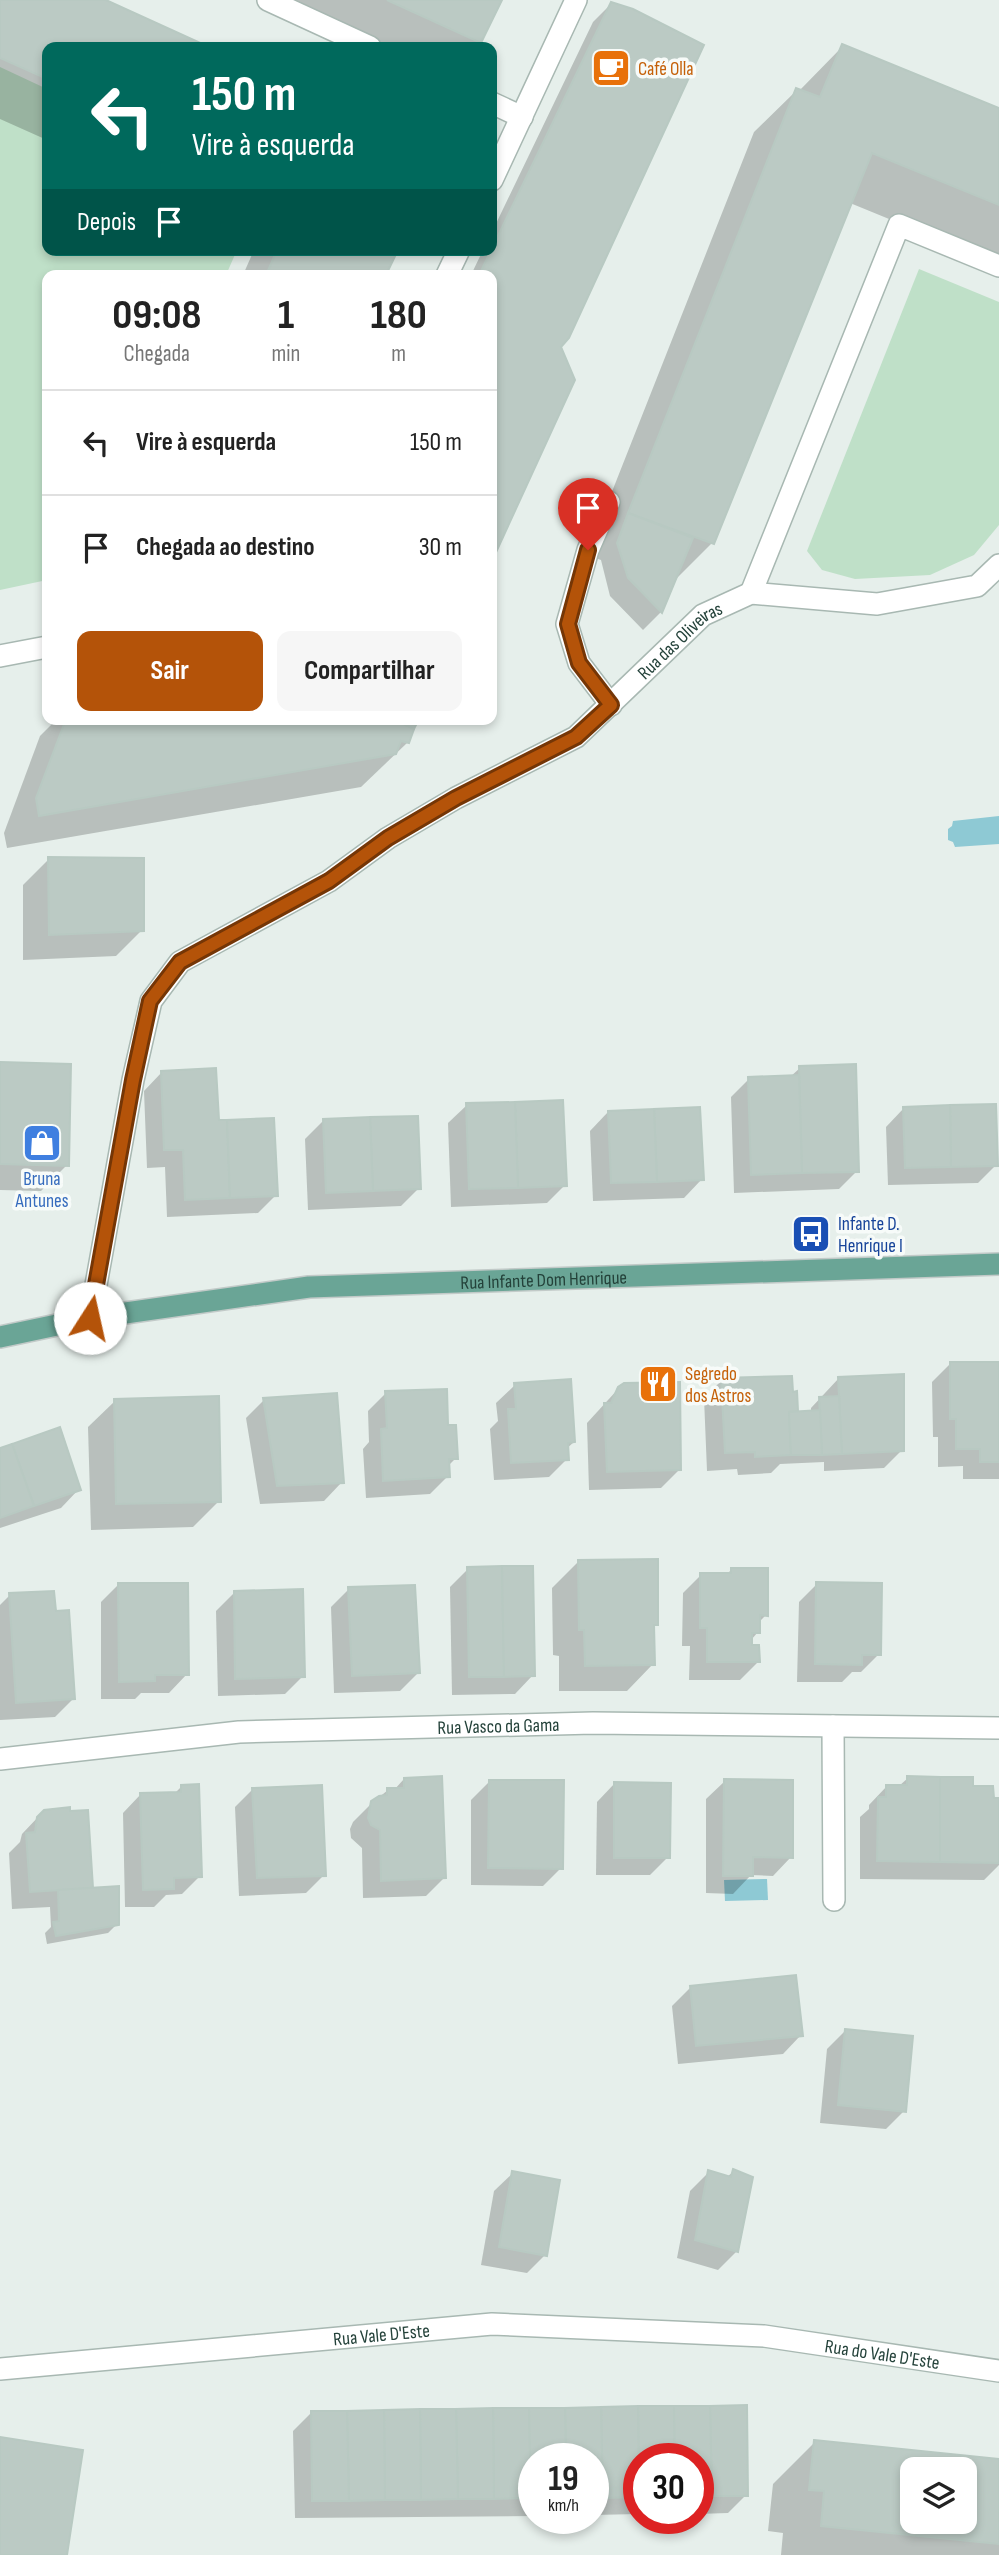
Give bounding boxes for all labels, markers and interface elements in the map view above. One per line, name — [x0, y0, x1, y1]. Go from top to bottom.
cafe icon: Café Olla — [590, 47, 632, 89]
place label: Café Olla — [638, 58, 694, 81]
text: 150 m — [192, 66, 296, 125]
icon: left — [77, 70, 168, 161]
text: Vire à esquerda — [192, 126, 355, 165]
icon: arrive — [150, 203, 188, 241]
text: Depois — [77, 207, 136, 238]
text: 09:08 — [112, 290, 201, 341]
text: 1 — [278, 290, 294, 341]
text: 180 — [371, 290, 427, 341]
text: Chegada — [124, 340, 190, 368]
text: min — [271, 340, 300, 368]
text: m — [391, 340, 406, 368]
icon: left — [77, 424, 115, 462]
text: Vire à esquerda — [136, 427, 276, 458]
text: 150 m — [410, 427, 462, 458]
pin — [558, 478, 618, 550]
icon: arrive — [569, 489, 607, 527]
icon: arrive — [77, 529, 115, 567]
text: Chegada ao destino — [136, 532, 315, 563]
text: 30 m — [419, 532, 462, 563]
street label: Rua das Oliveiras — [633, 598, 726, 685]
button: Sair — [77, 631, 263, 711]
button: Compartilhar — [277, 631, 462, 711]
shop icon: Bruna Antunes — [21, 1122, 63, 1164]
place label: Bruna Antunes — [14, 1168, 69, 1213]
bus stop icon: Infante D. Henrique I — [790, 1213, 832, 1255]
place label: Infante D. Henrique I — [838, 1213, 903, 1258]
street label: Rua Infante Dom Henrique — [460, 1266, 627, 1295]
position arrow — [53, 1281, 127, 1355]
restaurant icon: Segredo dos Astros — [637, 1363, 679, 1405]
place label: Segredo dos Astros — [685, 1363, 751, 1408]
street label: Rua Vasco da Gama — [437, 1714, 560, 1740]
street label: Rua Vale D'Este — [332, 2320, 431, 2351]
street label: Rua do Vale D'Este — [823, 2335, 941, 2375]
speed limit sign: 30 — [623, 2443, 714, 2534]
map controls — [900, 2457, 977, 2534]
button: layers — [900, 2457, 977, 2534]
text: 19 — [548, 2458, 579, 2501]
text: km/h — [548, 2495, 579, 2516]

